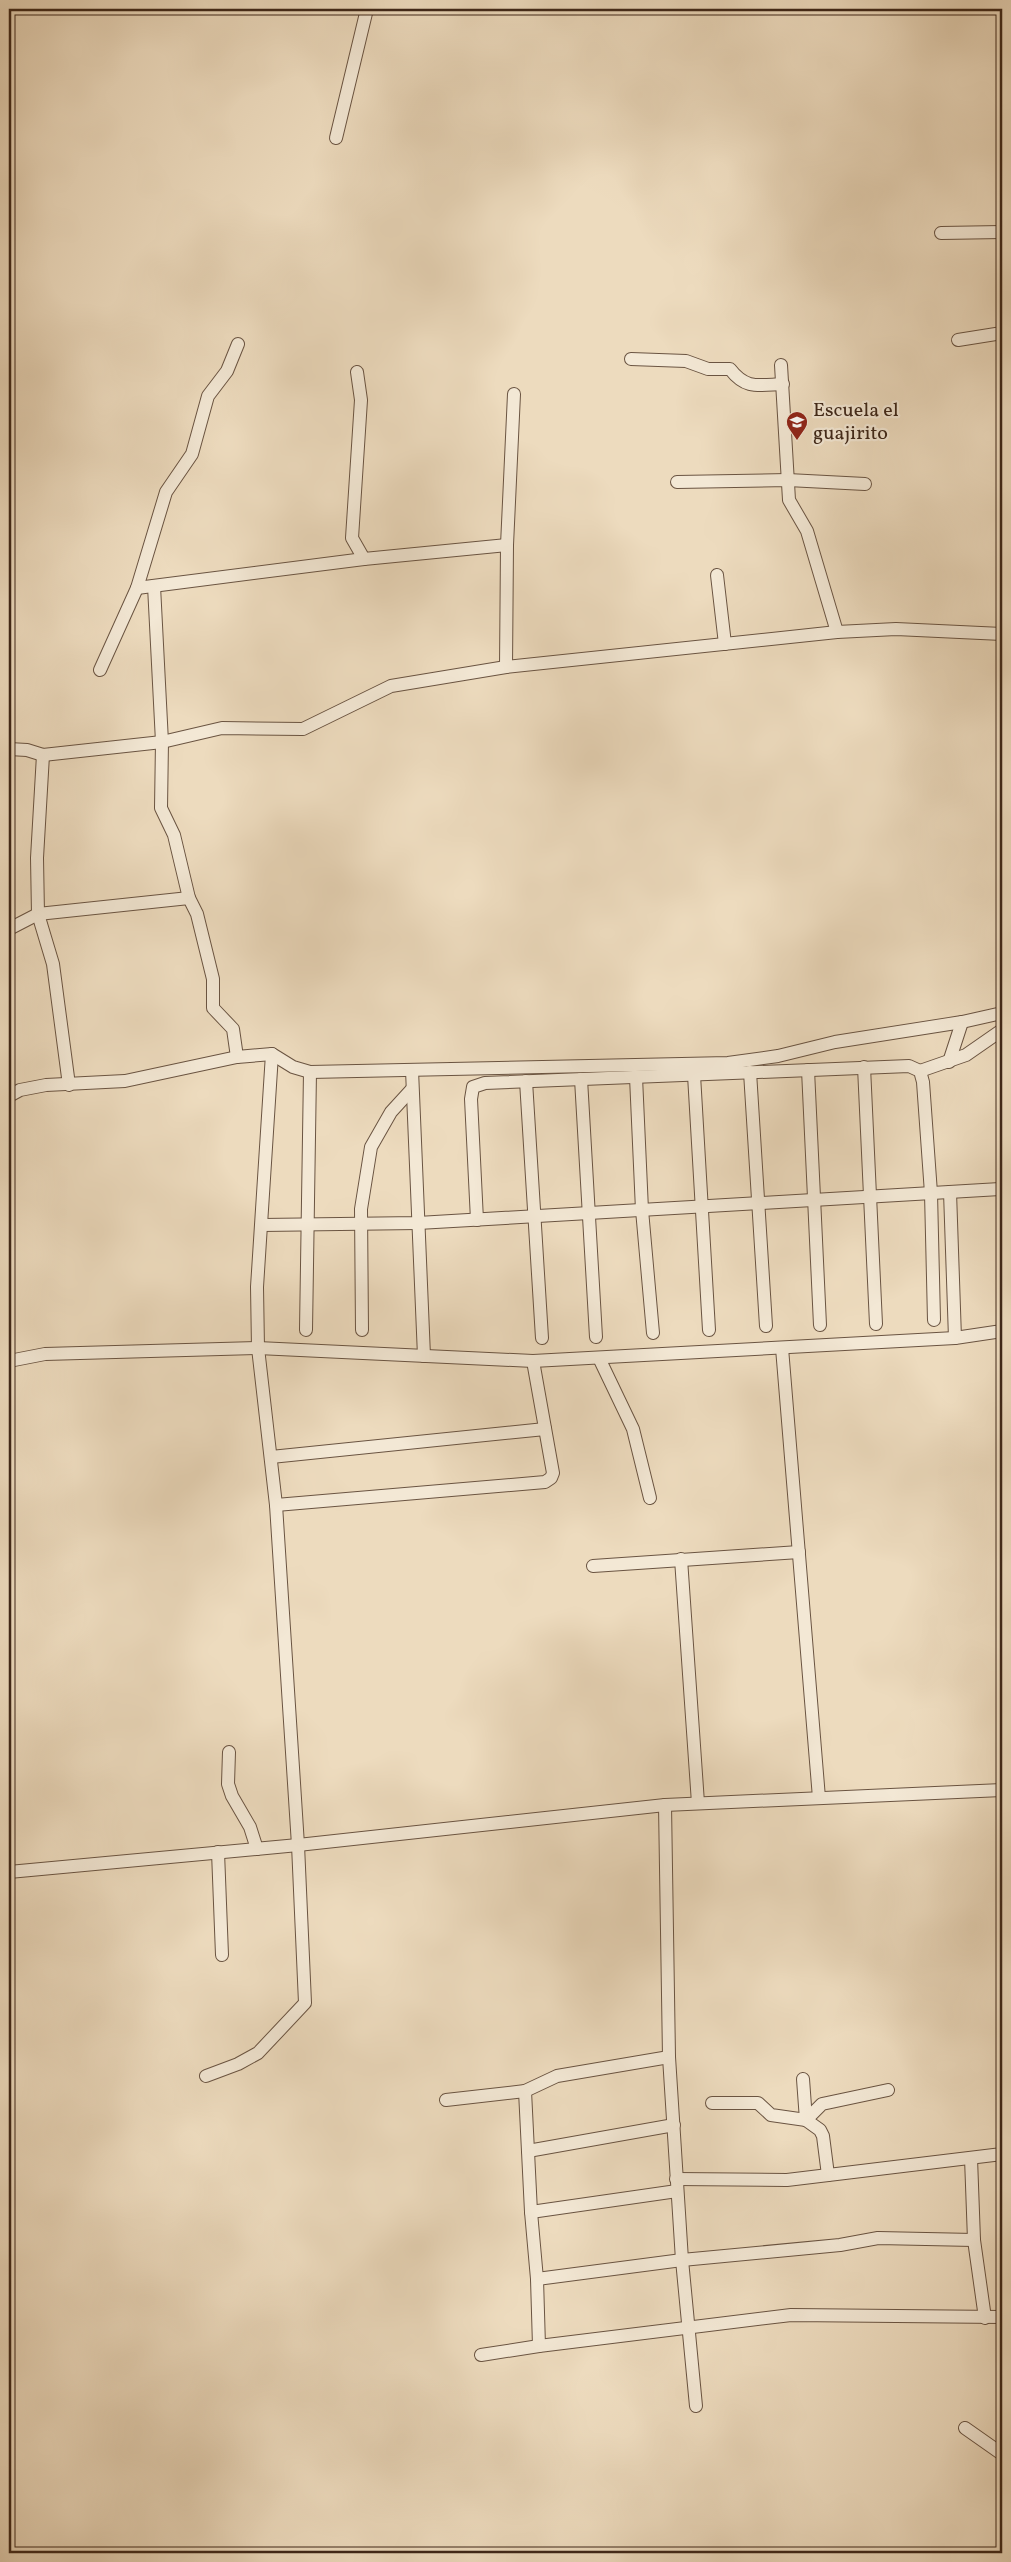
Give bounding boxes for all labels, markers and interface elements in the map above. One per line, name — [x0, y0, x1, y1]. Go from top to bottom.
place label: Escuela el guajirito — [813, 397, 899, 448]
school or university icon: Escuela el guajirito — [785, 410, 809, 441]

